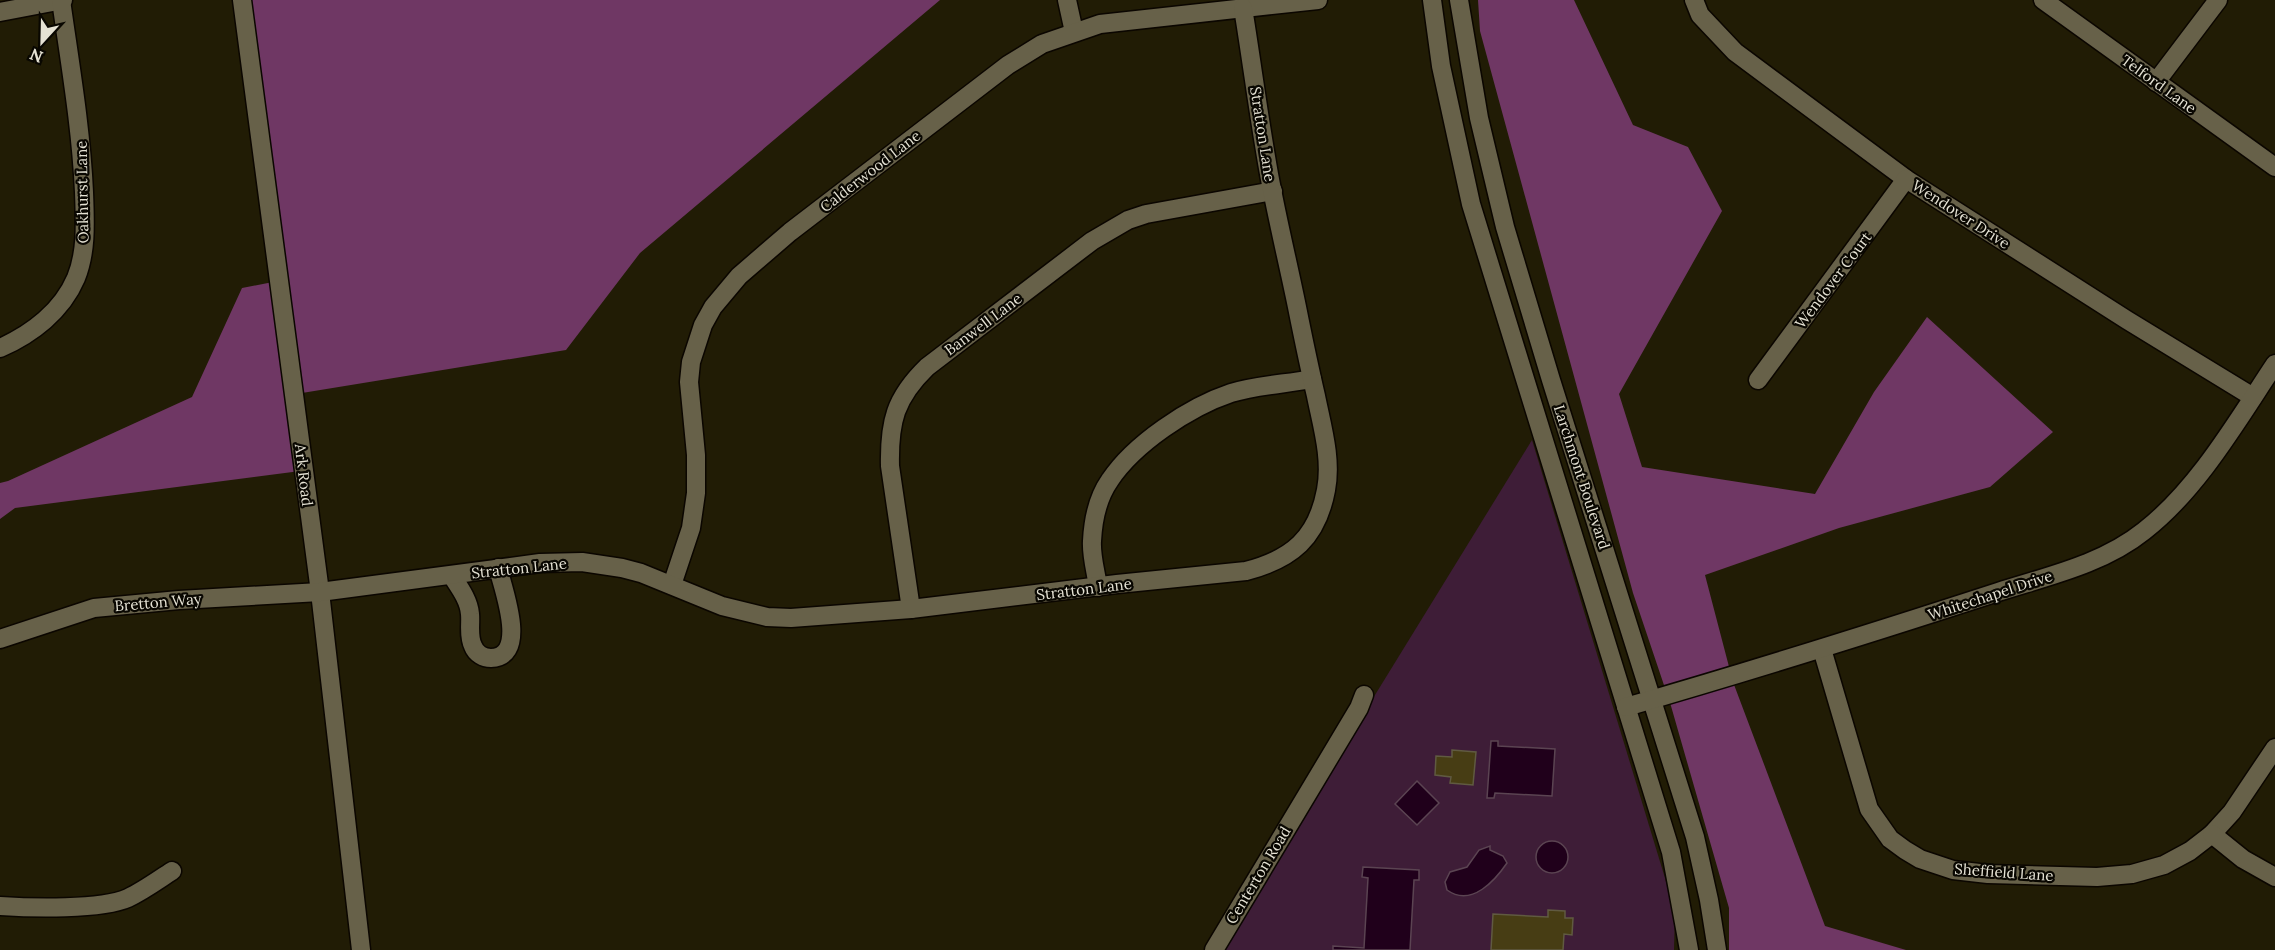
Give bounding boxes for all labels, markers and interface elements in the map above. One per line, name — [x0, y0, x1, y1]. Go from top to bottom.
north arrow — [12, 12, 72, 72]
text: N — [27, 44, 46, 67]
street label: Telford Lane — [2118, 50, 2200, 118]
street label: Stratton Lane — [1246, 85, 1280, 183]
street label: Calderwood Lane — [816, 126, 924, 216]
street label: Oakhurst Lane — [72, 140, 92, 244]
street label: Wendover Drive — [1909, 175, 2013, 253]
street label: Wendover Court — [1791, 228, 1876, 332]
street label: Banwell Lane — [941, 289, 1025, 359]
street label: Larchmont Boulevard — [1550, 402, 1614, 552]
street label: Ark Road — [291, 442, 317, 507]
street label: Stratton Lane — [470, 554, 568, 582]
street label: Whitechapel Drive — [1925, 566, 2055, 624]
street label: Stratton Lane — [1035, 574, 1133, 604]
street label: Bretton Way — [114, 589, 202, 615]
street label: Centerton Road — [1221, 823, 1295, 927]
street label: Sheffield Lane — [1954, 859, 2054, 885]

